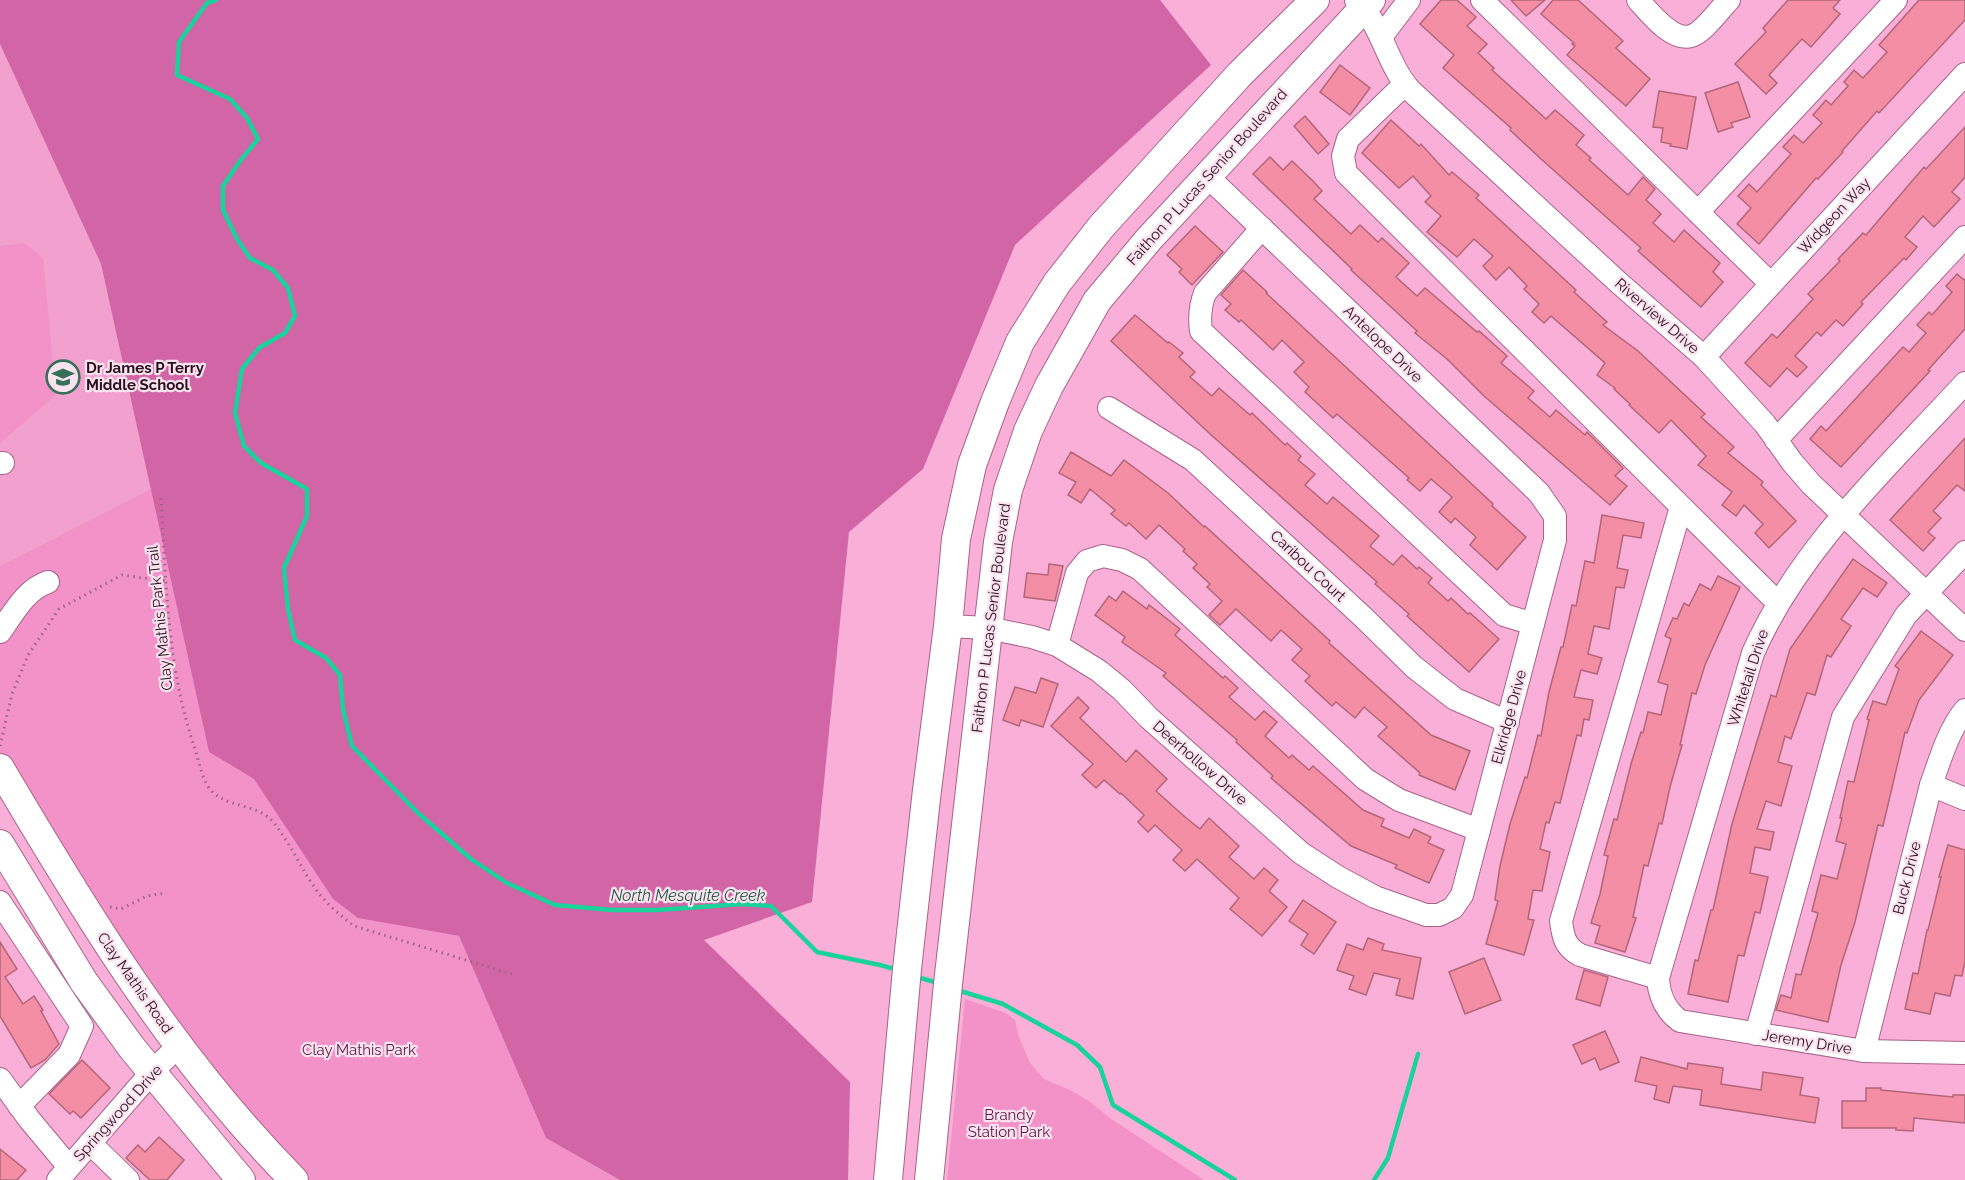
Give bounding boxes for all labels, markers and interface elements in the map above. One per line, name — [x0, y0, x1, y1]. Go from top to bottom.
street label: Faithon P Lucas Senior Boulevard — [1123, 85, 1291, 269]
street label: Widgeon Way — [1794, 174, 1874, 258]
street label: Riverview Drive — [1611, 274, 1703, 358]
street label: Antelope Drive — [1340, 302, 1427, 386]
school or university icon: Dr James P Terry Middle School — [45, 359, 81, 395]
place label: Dr James P Terry Middle School — [86, 359, 205, 394]
street label: Faithon P Lucas Senior Boulevard — [968, 502, 1014, 734]
street label: Caribou Court — [1267, 527, 1349, 605]
street label: Clay Mathis Park Trail — [143, 544, 177, 691]
street label: Whitetail Drive — [1724, 627, 1772, 729]
street label: Elkridge Drive — [1488, 668, 1530, 766]
street label: Deerhollow Drive — [1149, 717, 1251, 809]
street label: Buck Drive — [1889, 839, 1925, 916]
water label: North Mesquite Creek — [611, 886, 766, 905]
street label: Clay Mathis Road — [93, 929, 177, 1037]
street label: Jeremy Drive — [1761, 1026, 1853, 1058]
park label: Clay Mathis Park — [302, 1041, 416, 1059]
street label: Springwood Drive — [70, 1061, 166, 1165]
park label: Brandy Station Park — [968, 1106, 1050, 1141]

